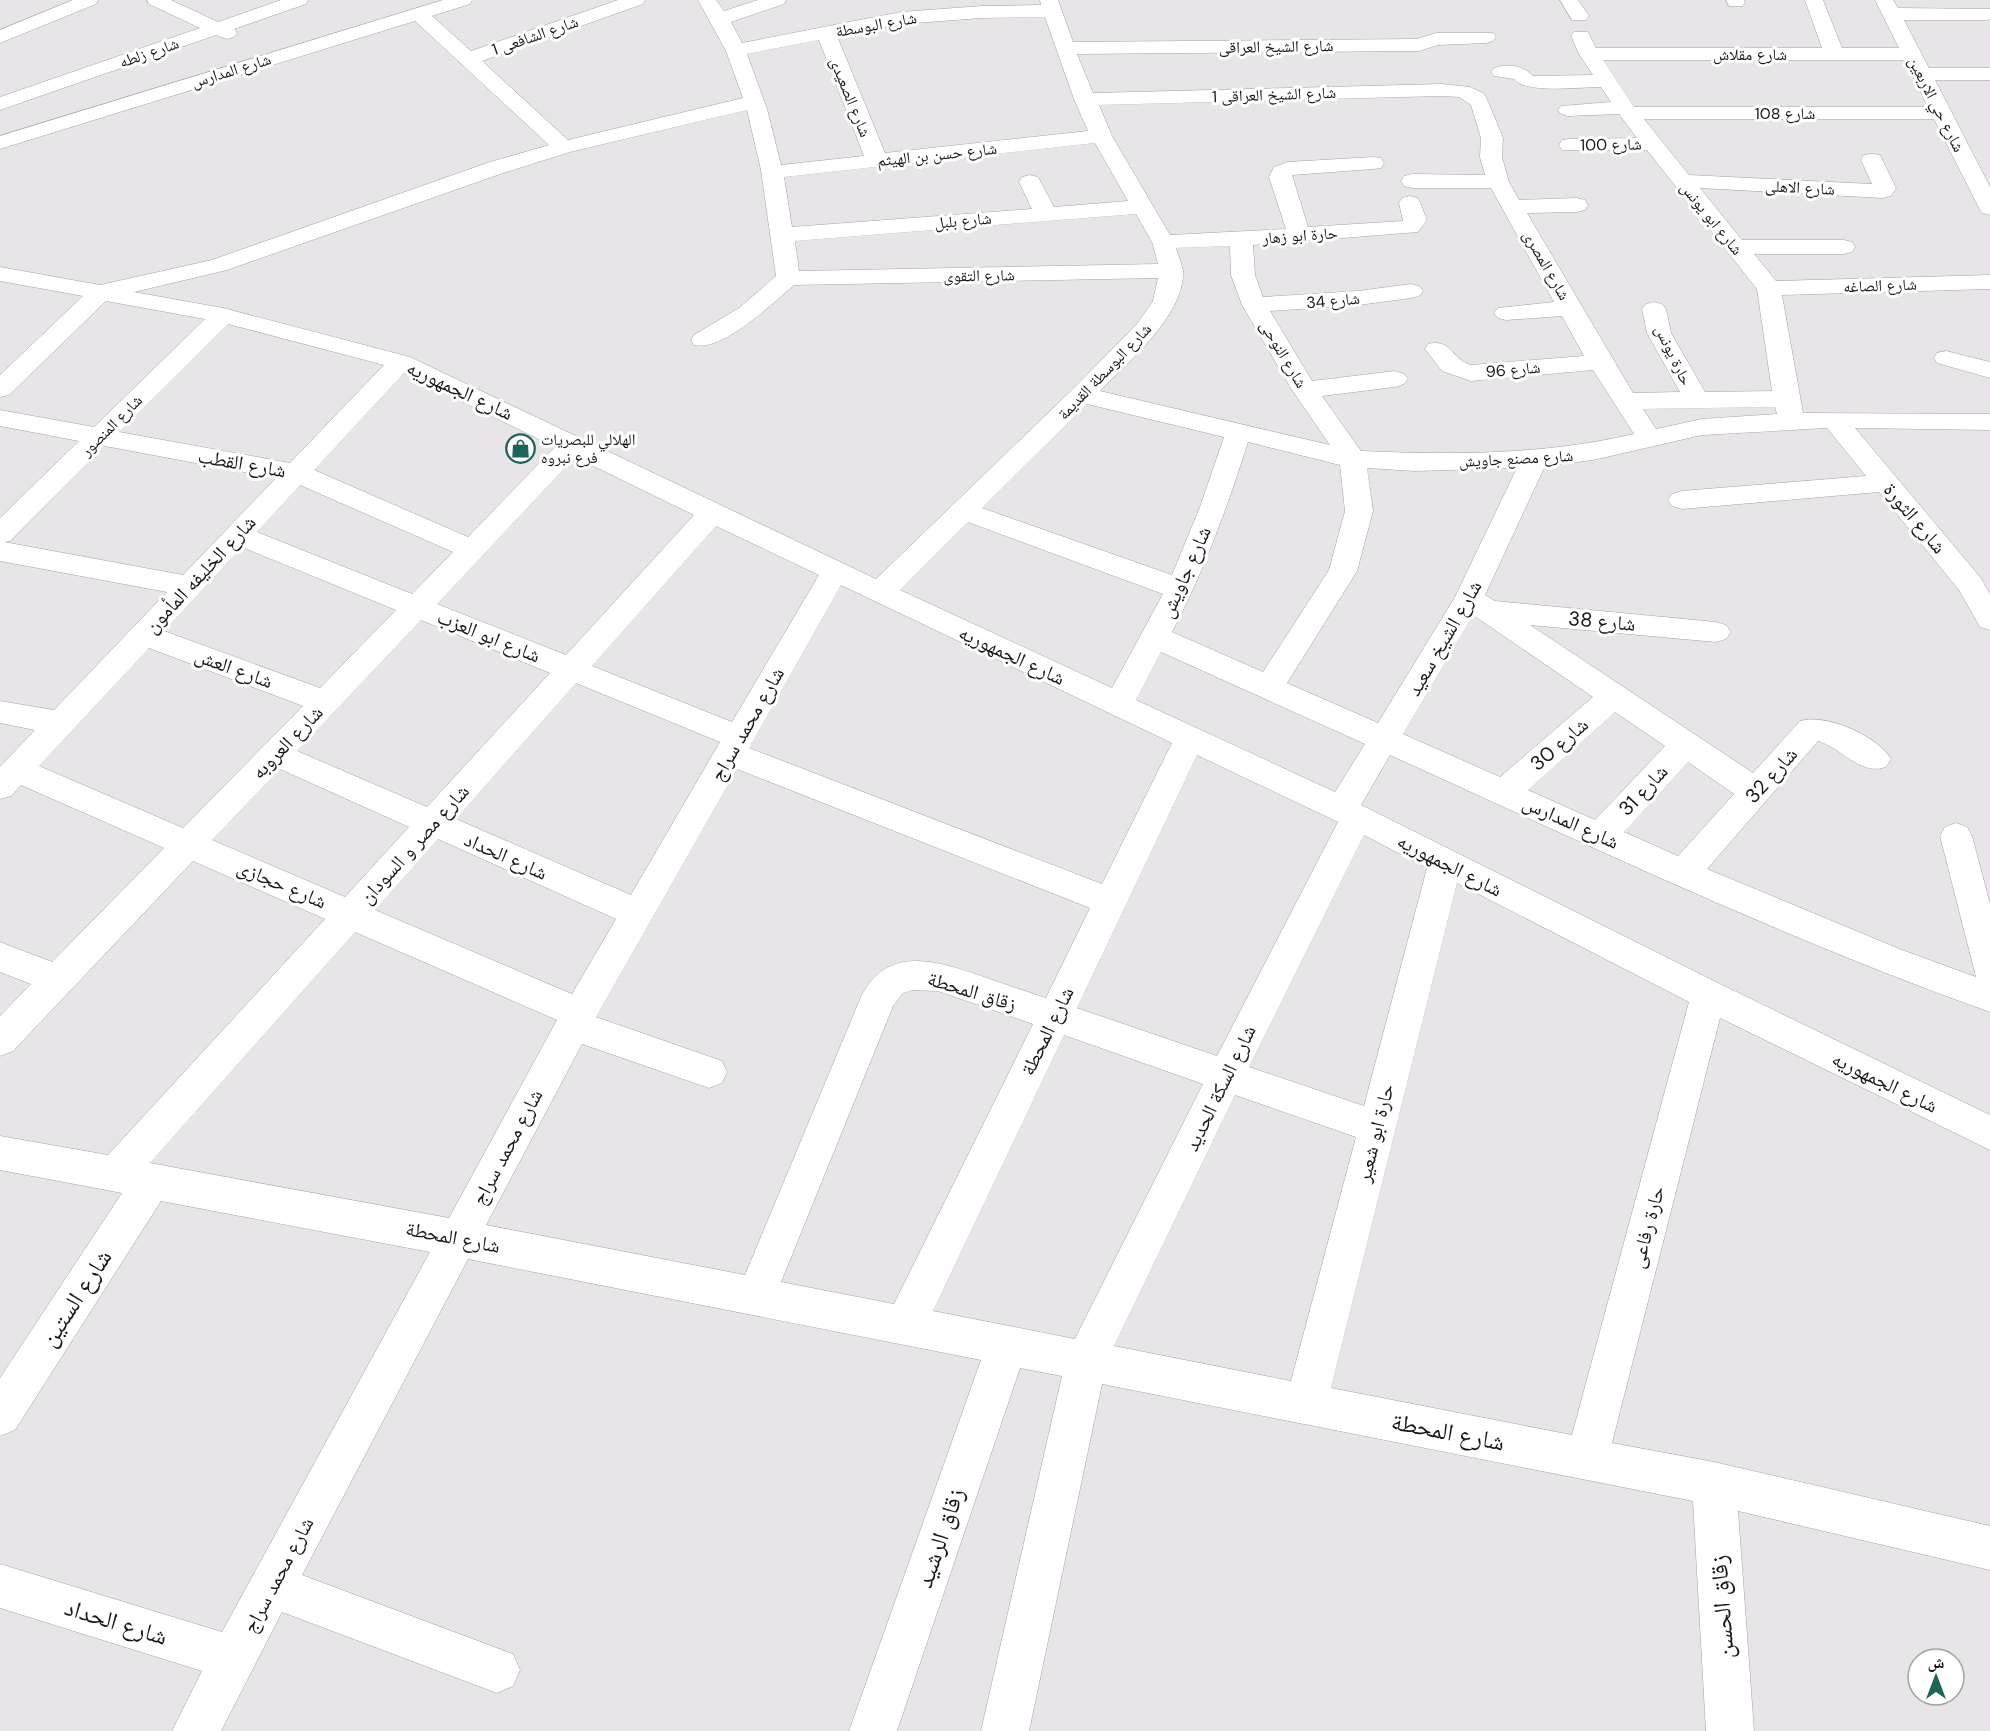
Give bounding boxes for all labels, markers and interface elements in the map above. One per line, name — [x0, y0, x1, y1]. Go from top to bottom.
street label: شارع البوسطة — [834, 7, 918, 42]
street label: شارع الشافعى 1 — [489, 11, 581, 60]
street label: شارع زلطه — [117, 33, 182, 72]
street label: شارع الشيخ العراقى — [1218, 35, 1334, 58]
street label: شارع مقلاش — [1713, 44, 1787, 65]
street label: شارع المدارس — [189, 48, 274, 93]
street label: شارع حي الاربعين — [1902, 53, 1970, 156]
street label: شارع الصعيدى — [825, 54, 876, 140]
street label: شارع الشيخ العراقى 1 — [1212, 82, 1336, 107]
street label: شارع 108 — [1755, 103, 1815, 124]
street label: شارع 100 — [1580, 133, 1642, 156]
street label: شارع حسن بن الهيثم — [876, 138, 998, 171]
street label: شارع الاهلى — [1765, 175, 1835, 200]
street label: شارع ابو يونس — [1676, 177, 1748, 259]
street label: شارع بلبل — [934, 208, 992, 233]
street label: حارة ابو زهار — [1261, 222, 1339, 249]
street label: شارع المصرى — [1518, 227, 1575, 304]
street label: شارع التقوى — [943, 264, 1015, 287]
street label: شارع الصاغه — [1843, 274, 1917, 297]
street label: شارع 34 — [1305, 288, 1361, 313]
street label: شارع النوحى — [1255, 317, 1312, 392]
street label: شارع البوسطة القديمة — [1053, 319, 1156, 424]
street label: حارة يونس — [1650, 321, 1697, 389]
street label: شارع الجمهوريه — [403, 354, 517, 426]
street label: شارع 96 — [1485, 357, 1541, 382]
street label: شارع المنصور — [75, 390, 147, 462]
place label: الهلالي للبصريات فرع نبروه — [541, 429, 635, 468]
shop icon: الهلالي للبصريات فرع نبروه — [504, 432, 536, 464]
street label: شارع القطب — [196, 442, 288, 484]
street label: شارع مصنع جاويش — [1458, 445, 1574, 472]
street label: شارع الثورة — [1878, 477, 1952, 559]
street label: شارع الخليفه المأمون — [139, 509, 261, 639]
street label: شارع جاويش — [1153, 522, 1217, 622]
street label: شارع الشيخ سعيد — [1400, 575, 1488, 701]
street label: شارع ابو العزب — [434, 604, 544, 668]
street label: شارع 38 — [1567, 605, 1637, 637]
street label: شارع الجمهوريه — [955, 619, 1069, 691]
street label: شارع العش — [192, 642, 276, 694]
street label: شارع محمد سراج — [704, 662, 790, 786]
street label: شارع العروبه — [245, 700, 329, 784]
street label: شارع 30 — [1524, 712, 1594, 776]
street label: شارع 32 — [1739, 742, 1803, 808]
street label: شارع 31 — [1613, 759, 1673, 821]
street label: شارع مصر و السودان — [353, 779, 475, 909]
street label: شارع المدارس — [1519, 789, 1623, 855]
street label: شارع الحداد — [460, 826, 552, 886]
street label: شارع الجمهوريه — [1393, 827, 1507, 903]
street label: شارع حجازى — [233, 854, 331, 914]
street label: زقاق المحطة — [924, 965, 1020, 1017]
street label: شارع المحطة — [1014, 982, 1080, 1080]
street label: شارع السكة الحديد — [1178, 1021, 1262, 1155]
street label: شارع الجمهوريه — [1828, 1045, 1942, 1119]
street label: حارة ابو شعير — [1350, 1081, 1400, 1186]
street label: شارع محمد سراج — [466, 1085, 548, 1209]
street label: حارة رفاعى — [1624, 1183, 1670, 1271]
street label: شارع المحطة — [404, 1215, 502, 1259]
street label: شارع الستين — [33, 1243, 119, 1352]
street label: شارع المحطة — [1389, 1405, 1507, 1458]
street label: زقاق الرشيد — [908, 1484, 971, 1592]
street label: شارع محمد سراج — [237, 1513, 319, 1637]
street label: زقاق الحسن — [1702, 1554, 1741, 1660]
street label: شارع الحداد — [61, 1591, 171, 1652]
north arrow — [1906, 1647, 1966, 1707]
text: ش — [1928, 1652, 1945, 1673]

